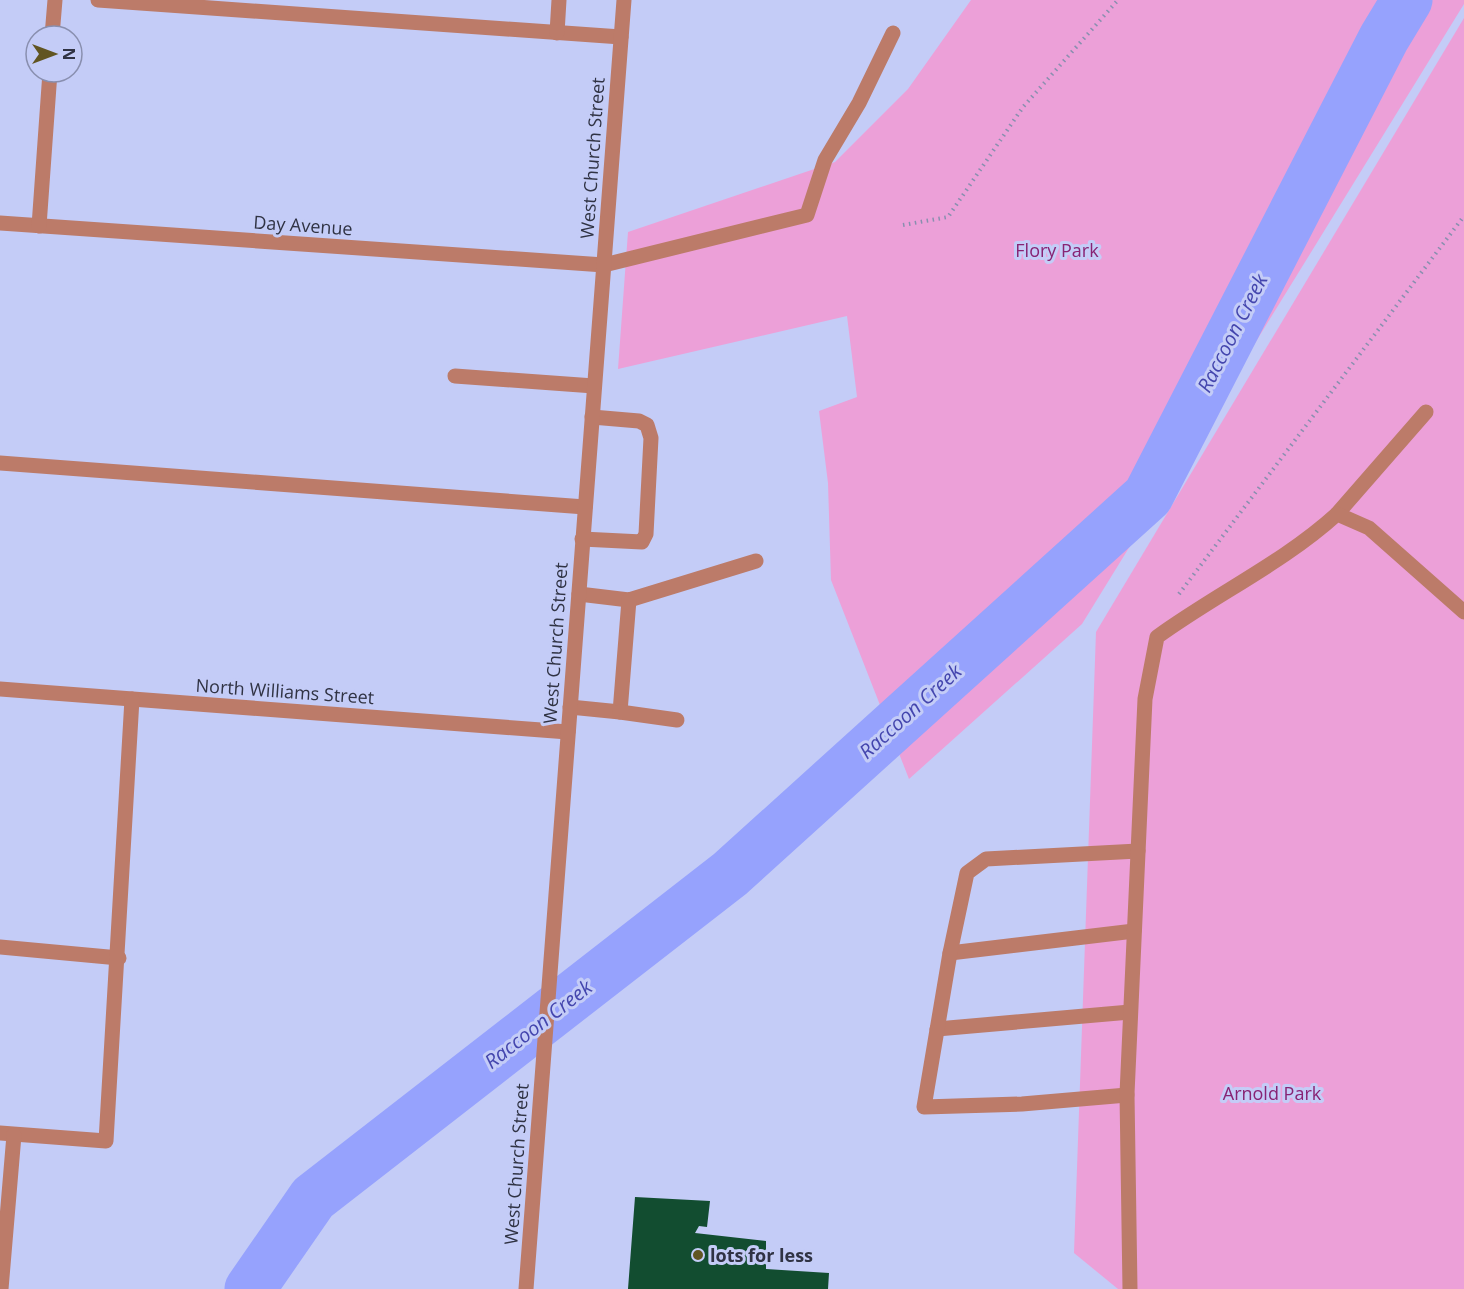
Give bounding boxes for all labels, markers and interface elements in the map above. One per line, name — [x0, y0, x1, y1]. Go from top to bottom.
north arrow — [24, 24, 84, 84]
text: N — [58, 47, 80, 61]
street label: West Church Street — [574, 76, 610, 240]
street label: Day Avenue — [253, 210, 353, 240]
park label: Flory Park — [1015, 238, 1099, 262]
water label: Raccoon Creek — [1191, 268, 1274, 397]
street label: West Church Street — [537, 561, 573, 725]
water label: Raccoon Creek — [853, 657, 968, 764]
street label: North Williams Street — [195, 673, 375, 709]
water label: Raccoon Creek — [479, 973, 598, 1074]
park label: Arnold Park — [1223, 1081, 1322, 1105]
street label: West Church Street — [498, 1082, 534, 1246]
place label: lots for less — [710, 1243, 813, 1267]
marker: lots for less — [691, 1248, 705, 1262]

